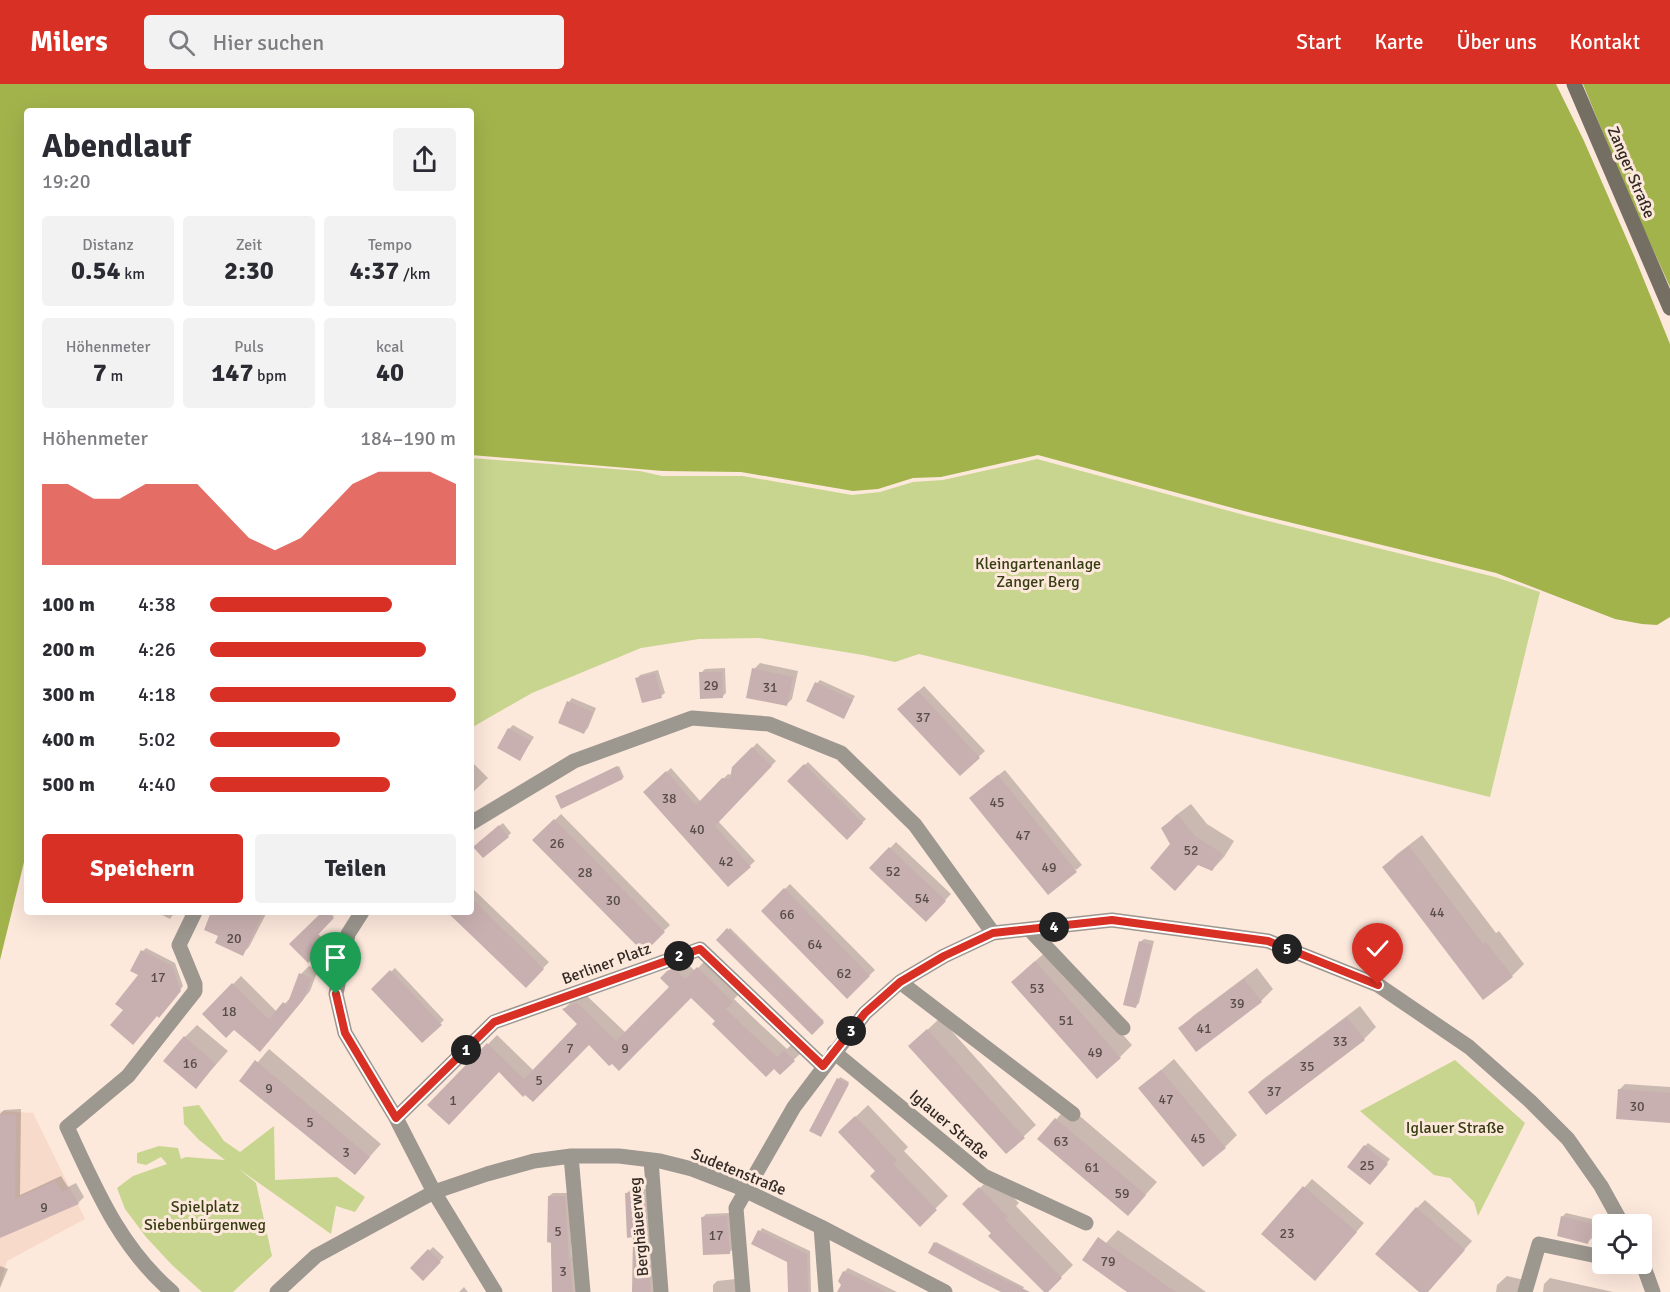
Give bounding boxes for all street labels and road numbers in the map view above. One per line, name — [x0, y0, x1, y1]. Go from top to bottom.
street label: Zanger Straße — [1603, 123, 1659, 221]
street label: Berliner Platz — [559, 939, 654, 989]
street label: Iglauer Straße — [905, 1085, 994, 1164]
street label: Sudetenstraße — [688, 1144, 789, 1200]
street label: Berghäuerweg — [625, 1177, 653, 1277]

